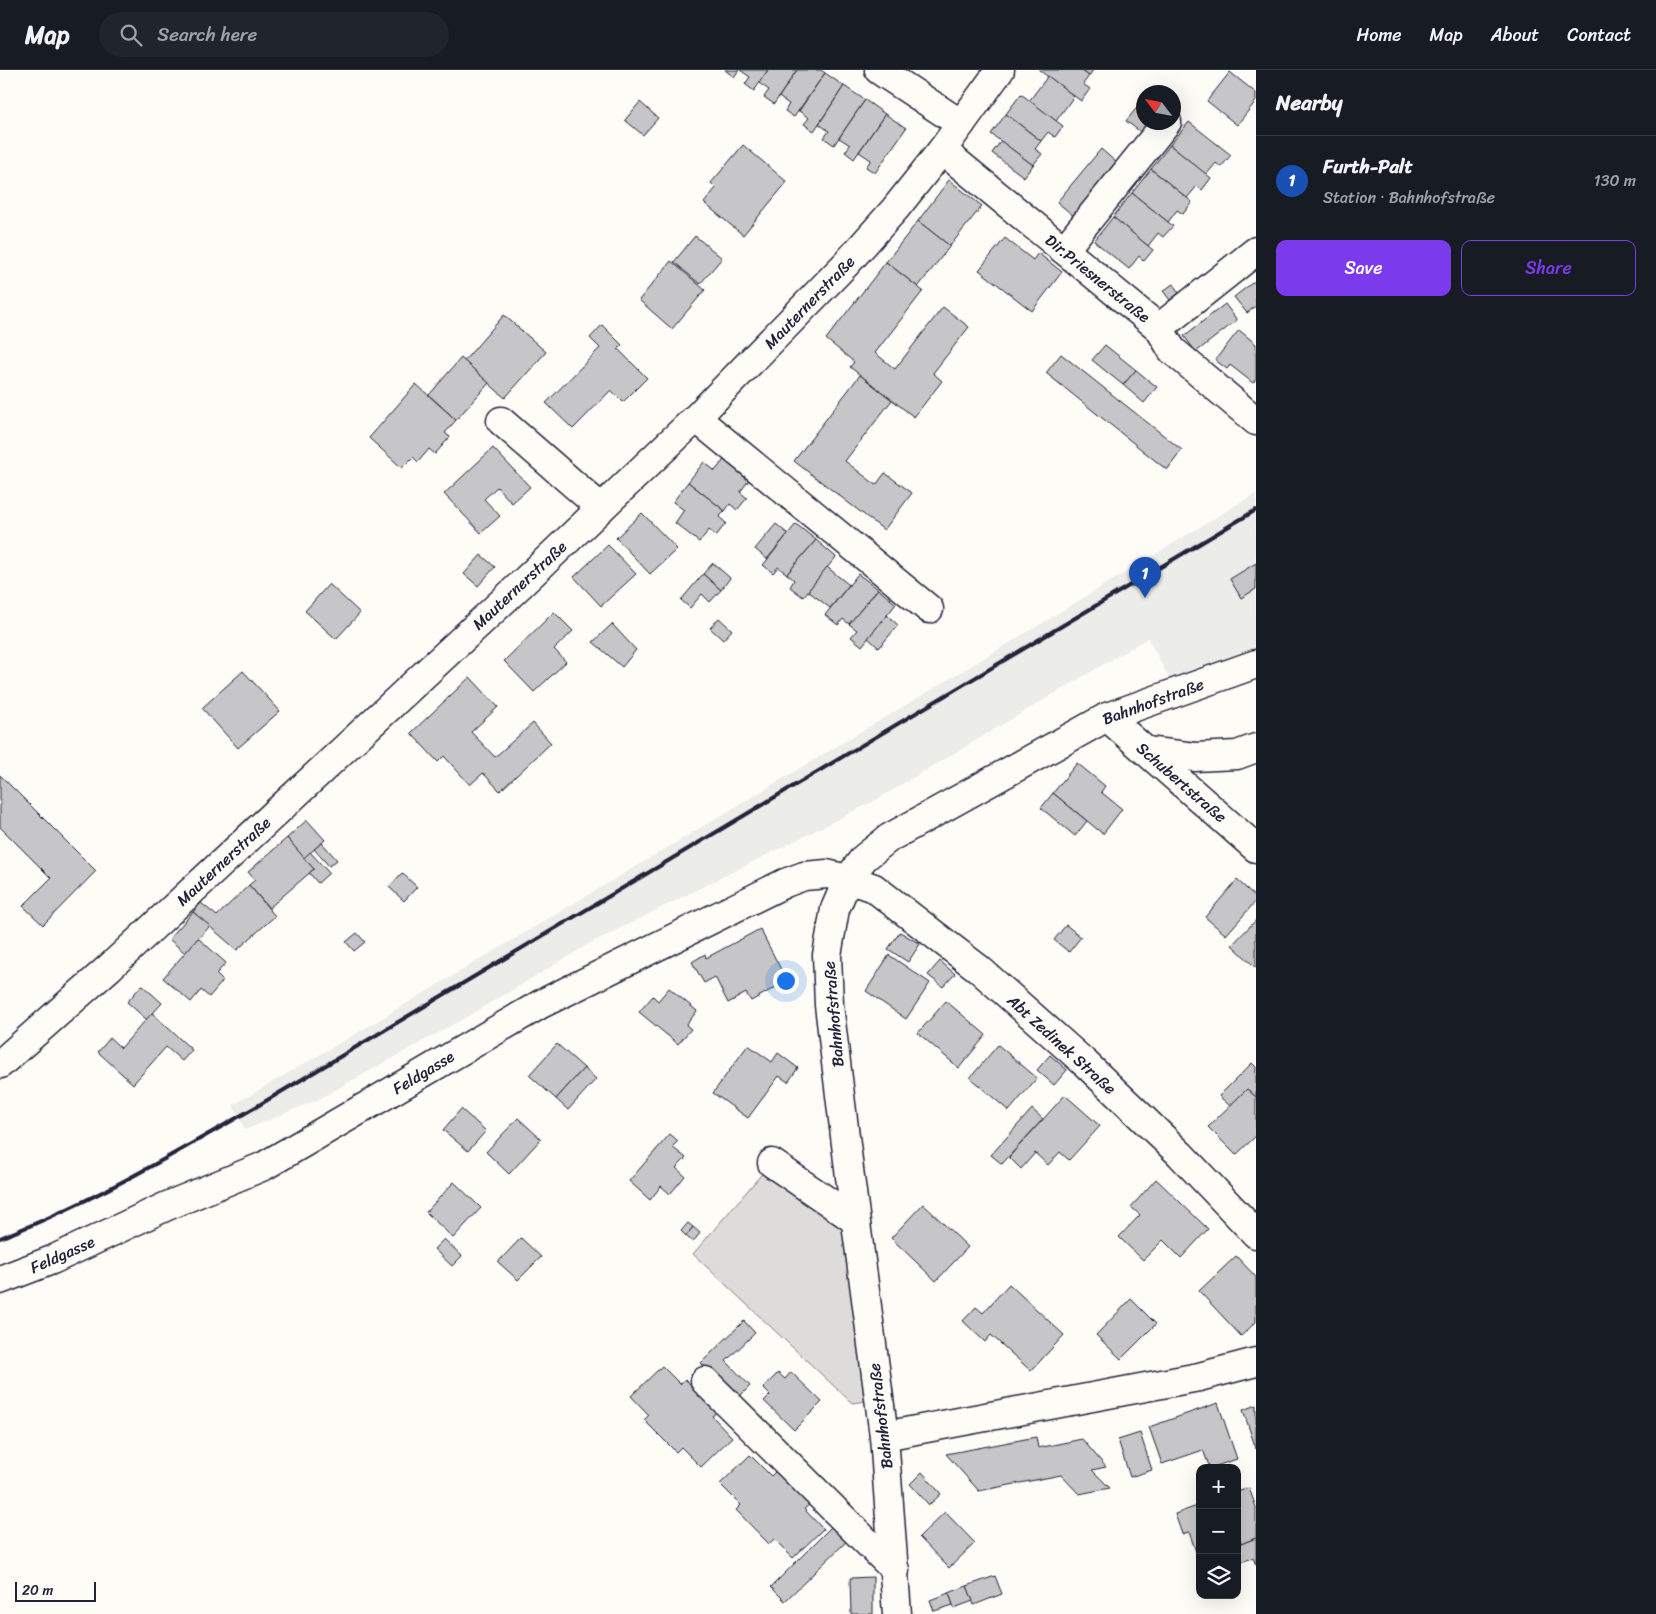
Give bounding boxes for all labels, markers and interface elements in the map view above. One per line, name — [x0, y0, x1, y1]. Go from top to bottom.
search box — [99, 12, 449, 57]
text: Map — [25, 14, 69, 56]
text: Search here — [157, 18, 257, 51]
text: Home — [1357, 19, 1402, 51]
text: Map — [1430, 19, 1463, 51]
text: About — [1491, 19, 1539, 51]
text: Contact — [1567, 19, 1631, 51]
icon: search — [117, 21, 145, 49]
text: Nearby — [1276, 84, 1342, 122]
north arrow — [1136, 85, 1181, 130]
text: Furth-Palt — [1323, 150, 1413, 183]
text: 1 — [1289, 166, 1295, 195]
text: 130 m — [1594, 166, 1636, 195]
text: Station · Bahnhofstraße — [1323, 183, 1495, 212]
street label: Dir.Priesnerstraße — [1038, 227, 1157, 330]
button: Save — [1276, 240, 1451, 296]
button: Share — [1461, 240, 1636, 296]
street label: Mauternerstraße — [757, 248, 862, 356]
street label: Mauternerstraße — [465, 533, 574, 637]
pin: 1 — [1129, 557, 1161, 598]
street label: Bahnhofstraße — [1098, 670, 1208, 733]
street label: Schubertstraße — [1130, 734, 1234, 830]
street label: Mauternerstraße — [169, 809, 278, 913]
street label: Bahnhofstraße — [814, 960, 853, 1068]
your location — [773, 968, 799, 994]
street label: Abt Zedinek Straße — [999, 986, 1123, 1102]
street label: Feldgasse — [386, 1042, 460, 1102]
street label: Feldgasse — [25, 1227, 100, 1282]
street label: Bahnhofstraße — [860, 1361, 901, 1471]
map controls — [1196, 1464, 1241, 1599]
button: + — [1196, 1464, 1241, 1509]
button: − — [1196, 1509, 1241, 1554]
button: layers — [1196, 1554, 1241, 1599]
text: 20 m — [22, 1578, 53, 1603]
scale bar — [15, 1579, 96, 1602]

